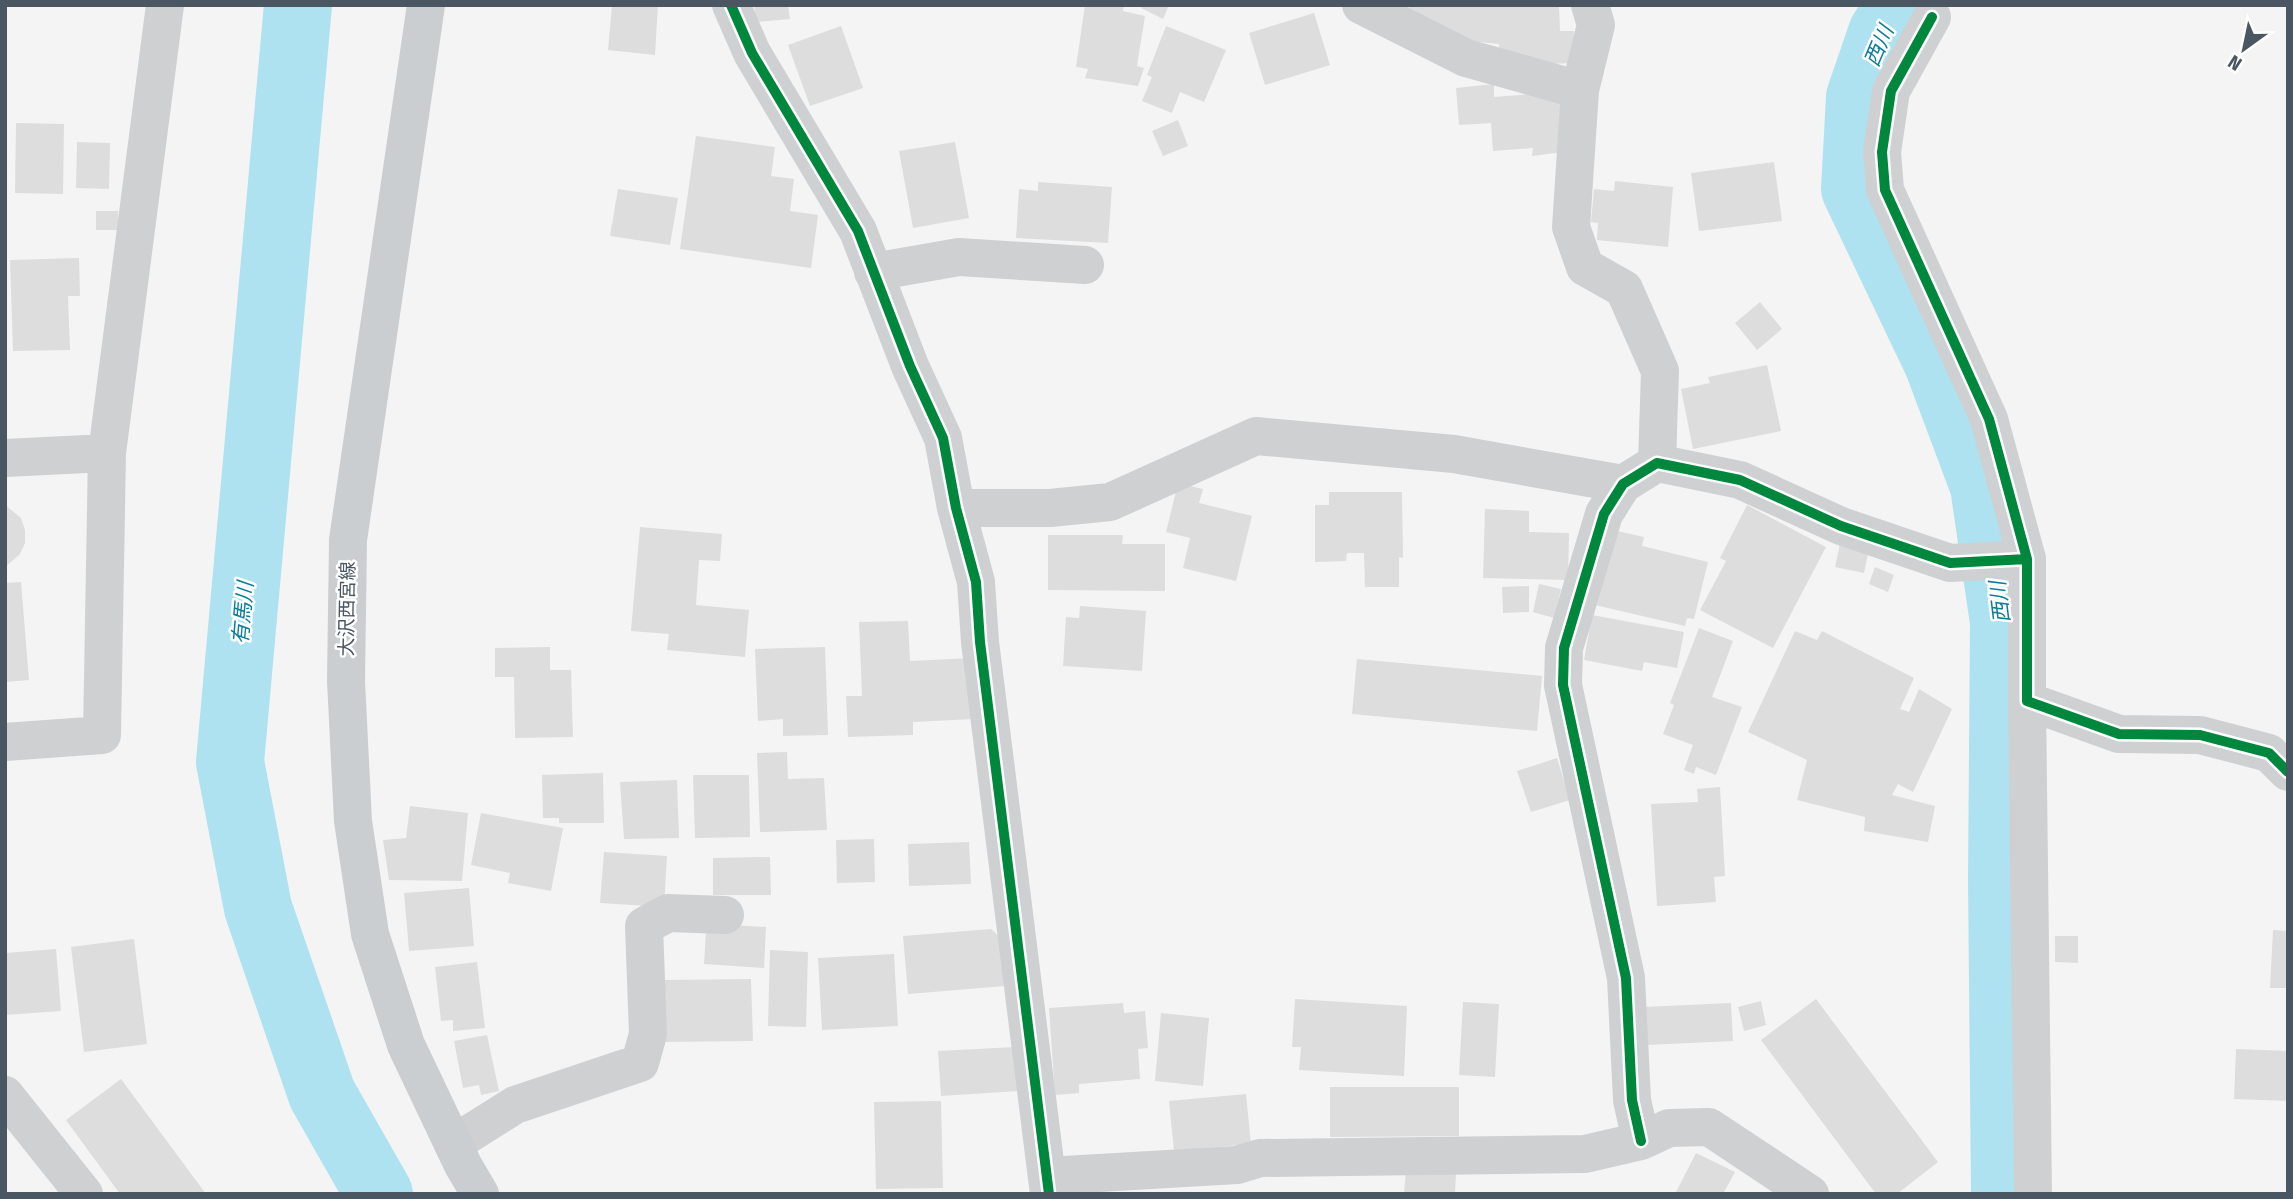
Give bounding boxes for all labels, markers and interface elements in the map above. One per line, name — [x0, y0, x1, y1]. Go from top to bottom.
north arrow — [2209, 14, 2279, 84]
water label: 西川 — [1859, 20, 1900, 70]
text: N — [2224, 50, 2246, 76]
street label: 大沢西宮線 — [335, 561, 359, 657]
water label: 有馬川 — [227, 578, 259, 646]
water label: 西川 — [1984, 578, 2015, 624]

